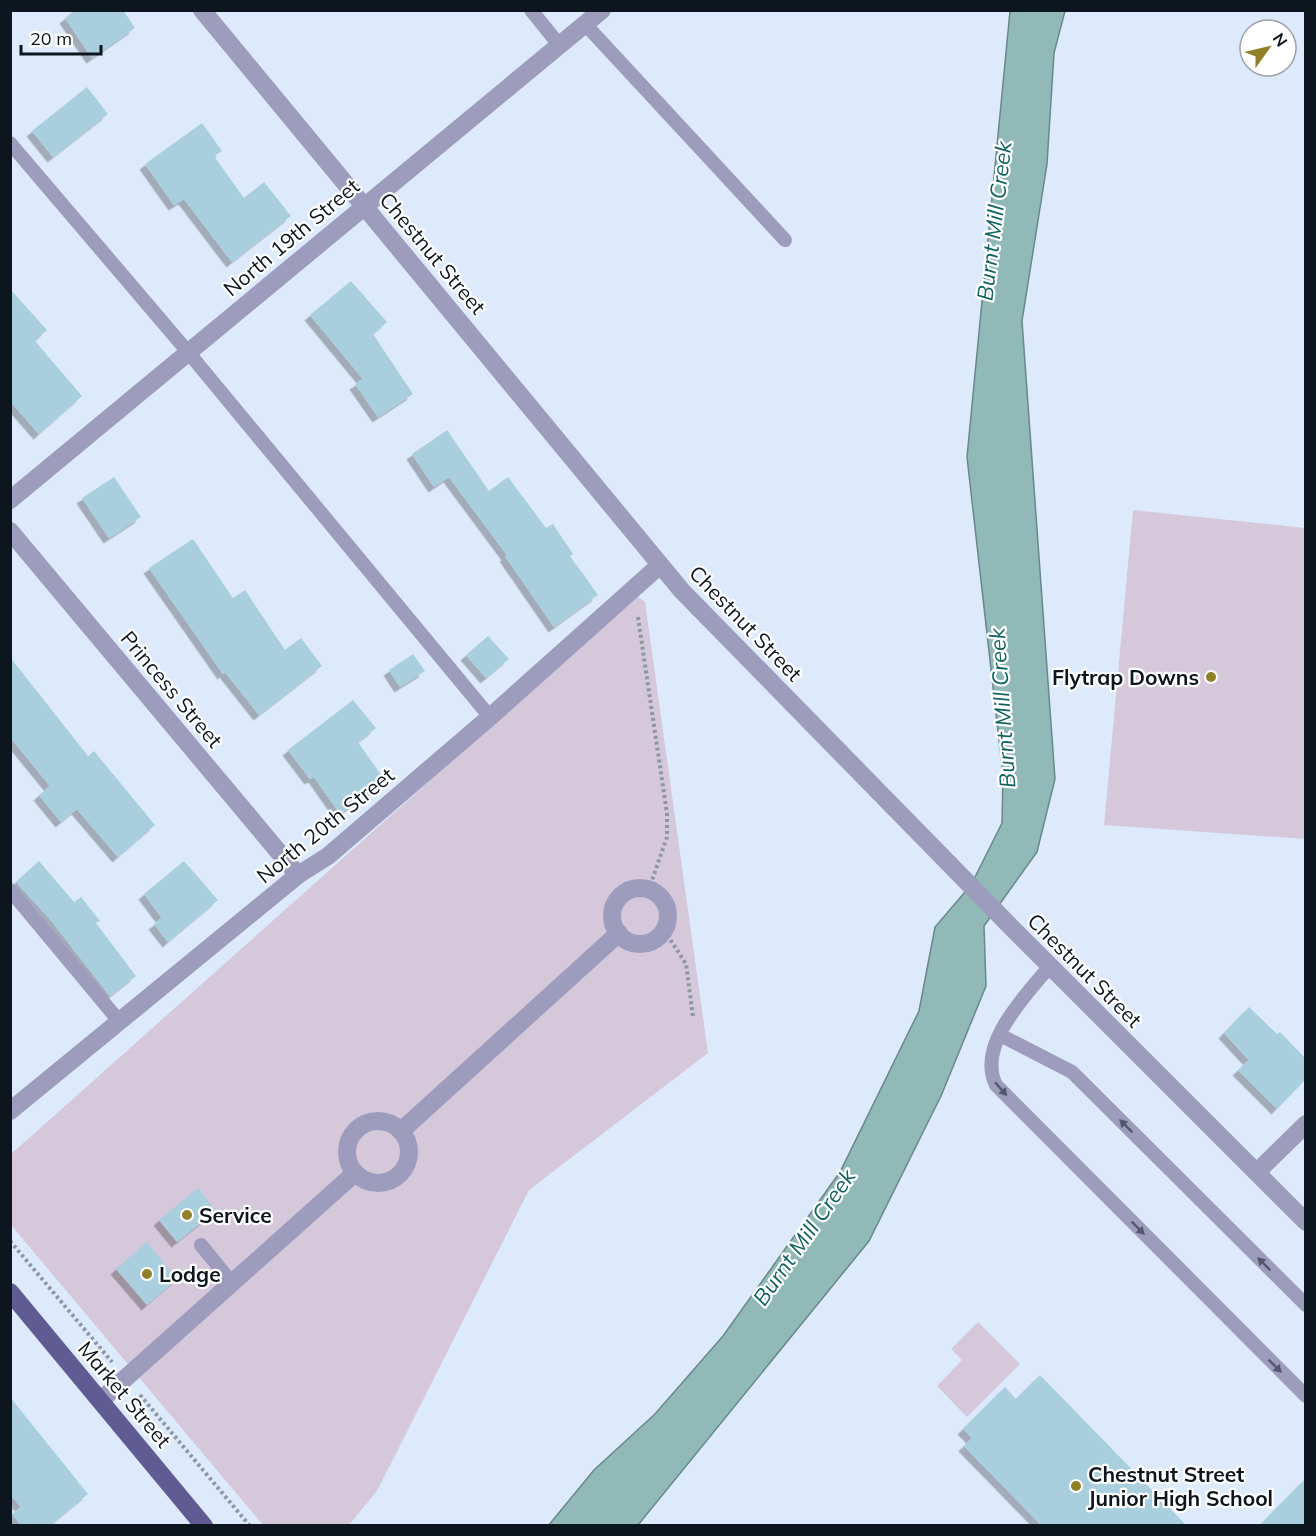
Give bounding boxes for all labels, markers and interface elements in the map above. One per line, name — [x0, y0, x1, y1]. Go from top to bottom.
scale bar — [21, 18, 100, 56]
north arrow — [1238, 18, 1298, 78]
text: 20 m — [30, 27, 72, 50]
text: N — [1269, 29, 1292, 50]
water label: Burnt Mill Creek — [970, 139, 1018, 302]
street label: North 19th Street — [218, 173, 364, 301]
street label: Chestnut Street — [374, 187, 492, 319]
street label: Chestnut Street — [684, 560, 808, 686]
street label: Princess Street — [116, 625, 228, 753]
water label: Burnt Mill Creek — [982, 626, 1022, 789]
place label: Flytrap Downs — [1052, 664, 1199, 690]
marker: Flytrap Downs — [1204, 670, 1218, 684]
street label: North 20th Street — [251, 762, 399, 888]
street label: Chestnut Street — [1022, 907, 1148, 1033]
one-way arrow — [994, 1081, 1007, 1096]
one-way arrow — [1120, 1119, 1134, 1133]
water label: Burnt Mill Creek — [747, 1163, 862, 1311]
place label: Service — [199, 1202, 272, 1228]
marker: Service — [180, 1208, 194, 1222]
one-way arrow — [1130, 1220, 1144, 1234]
one-way arrow — [1258, 1257, 1272, 1271]
place label: Lodge — [159, 1261, 221, 1287]
marker: Lodge — [140, 1267, 154, 1281]
street label: Market Street — [73, 1335, 177, 1453]
one-way arrow — [1268, 1358, 1282, 1372]
place label: Chestnut Street Junior High School — [1088, 1461, 1273, 1511]
marker: Chestnut Street Junior High School — [1069, 1479, 1083, 1493]

